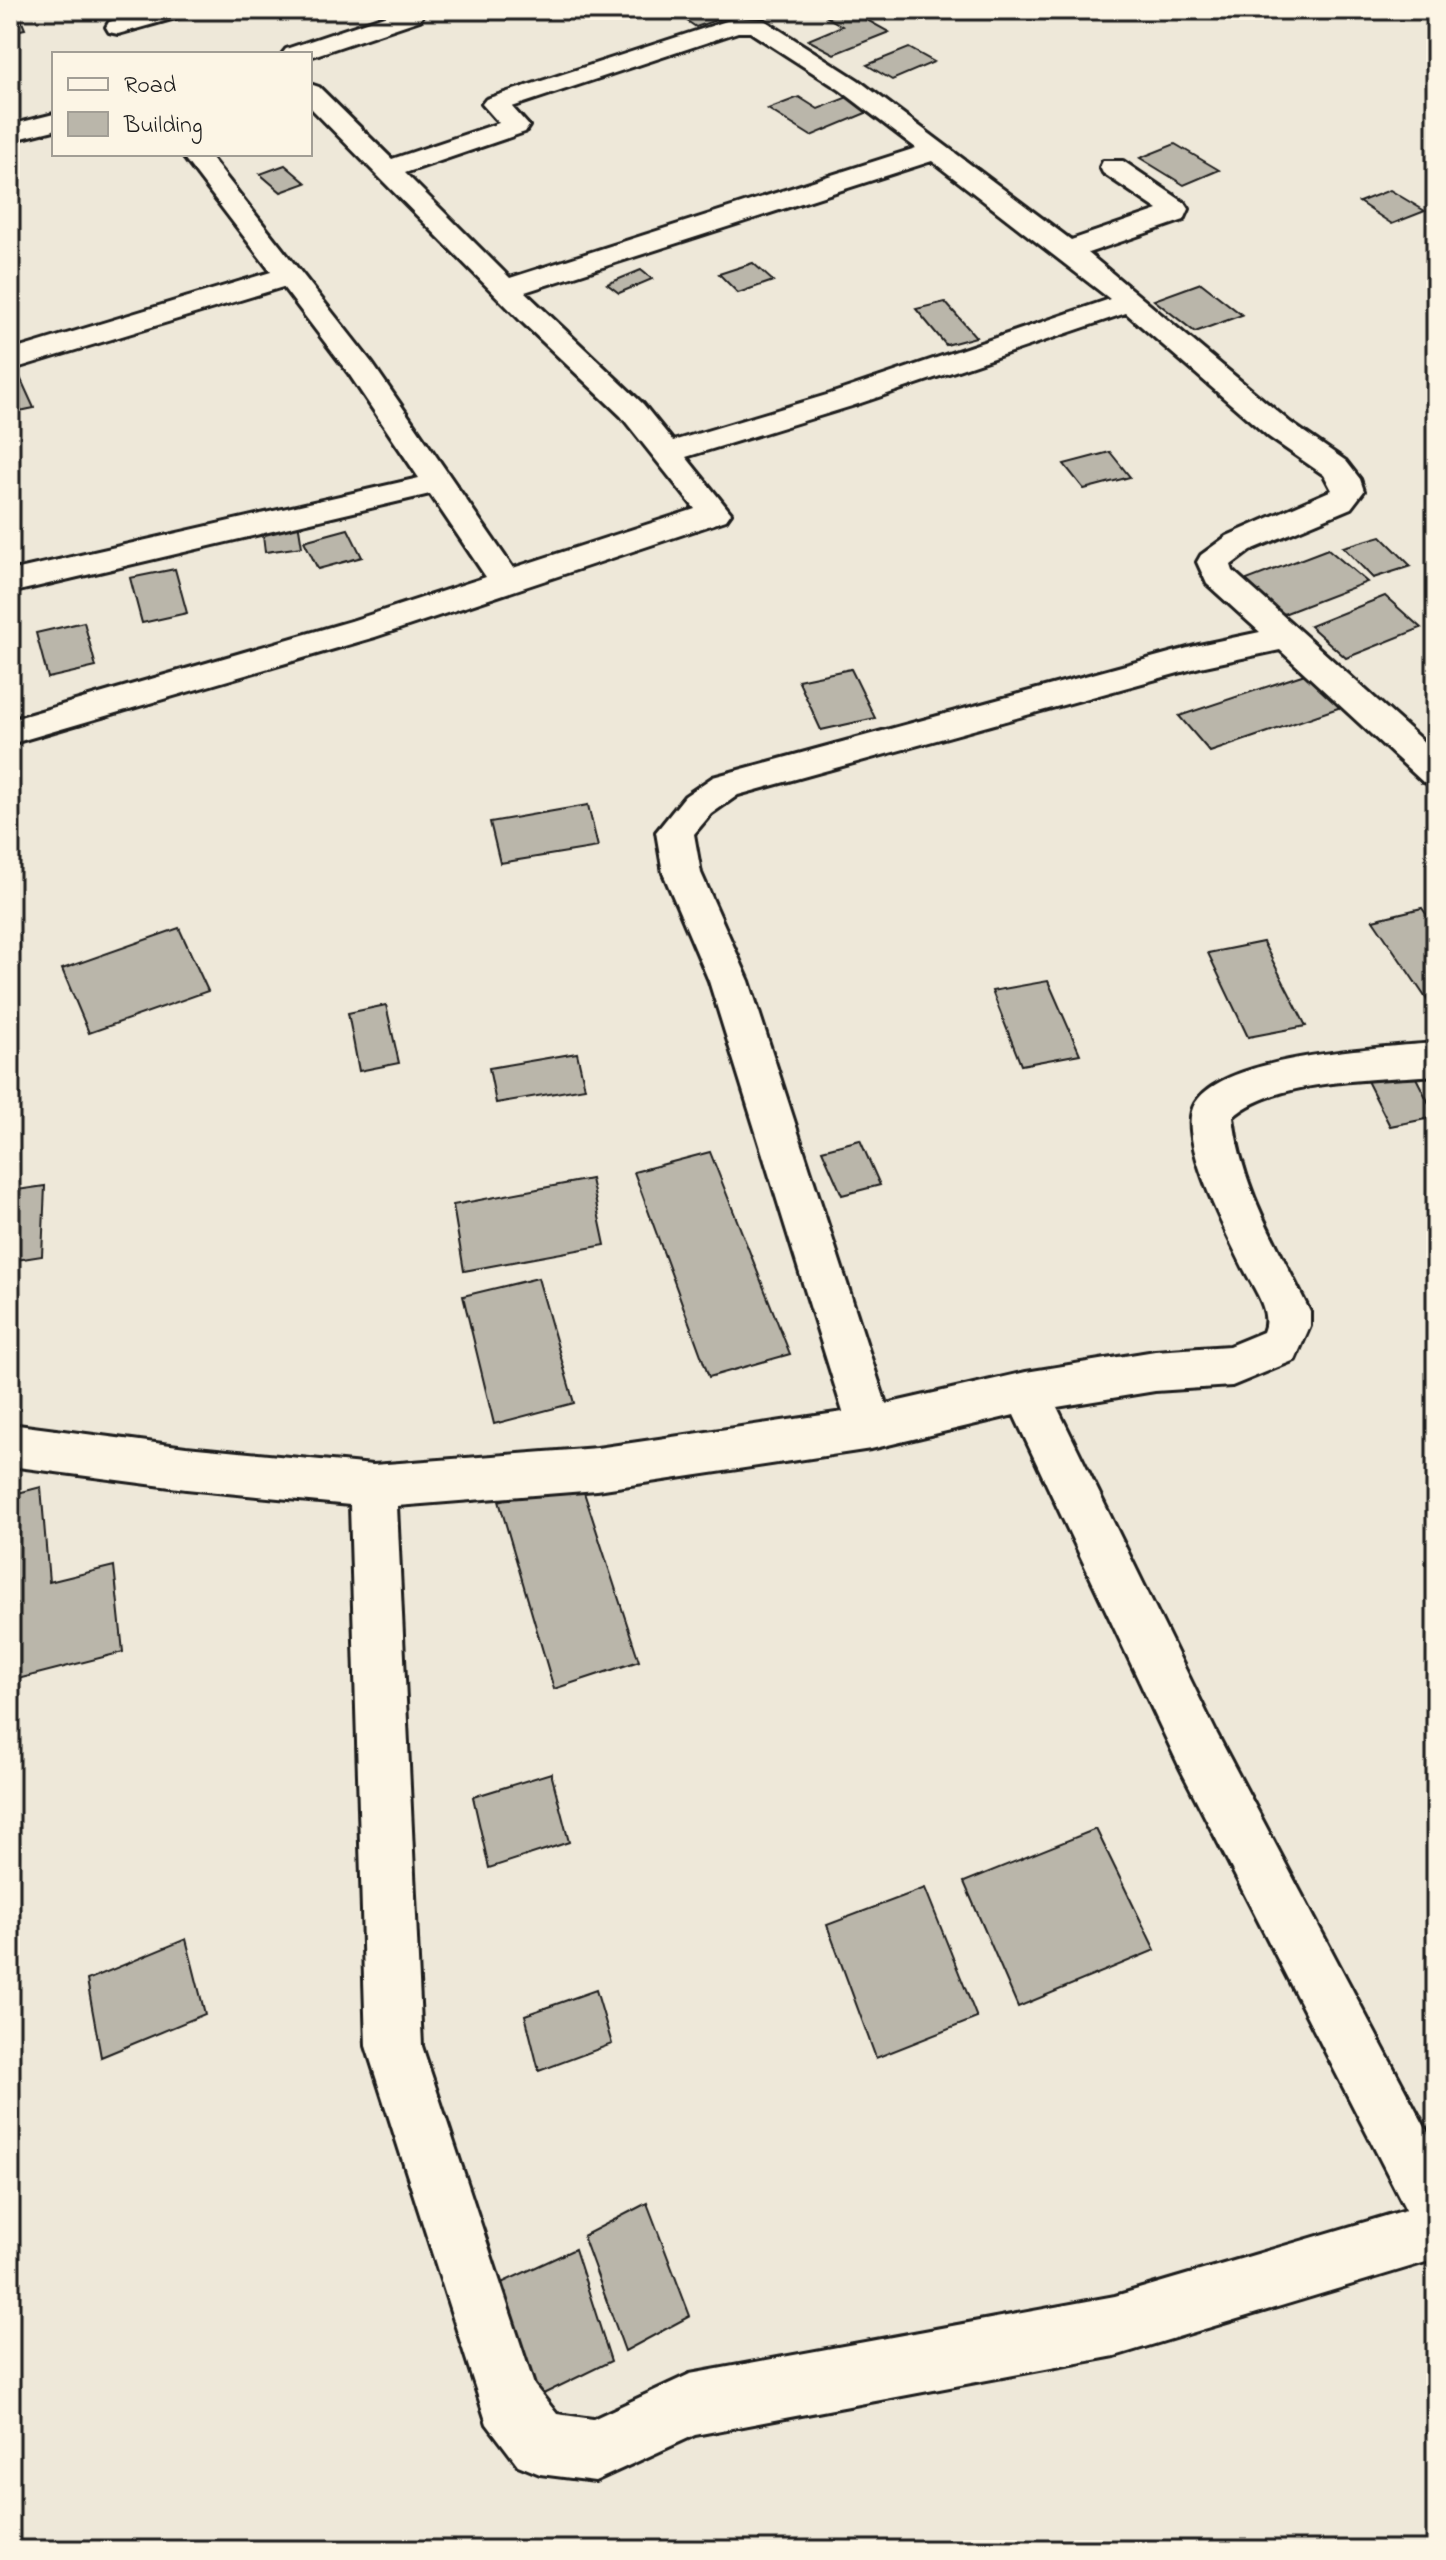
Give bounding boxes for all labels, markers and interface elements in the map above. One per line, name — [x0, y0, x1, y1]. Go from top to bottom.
legend — [52, 52, 312, 156]
text: Road — [124, 69, 177, 104]
text: Building — [123, 109, 203, 144]

